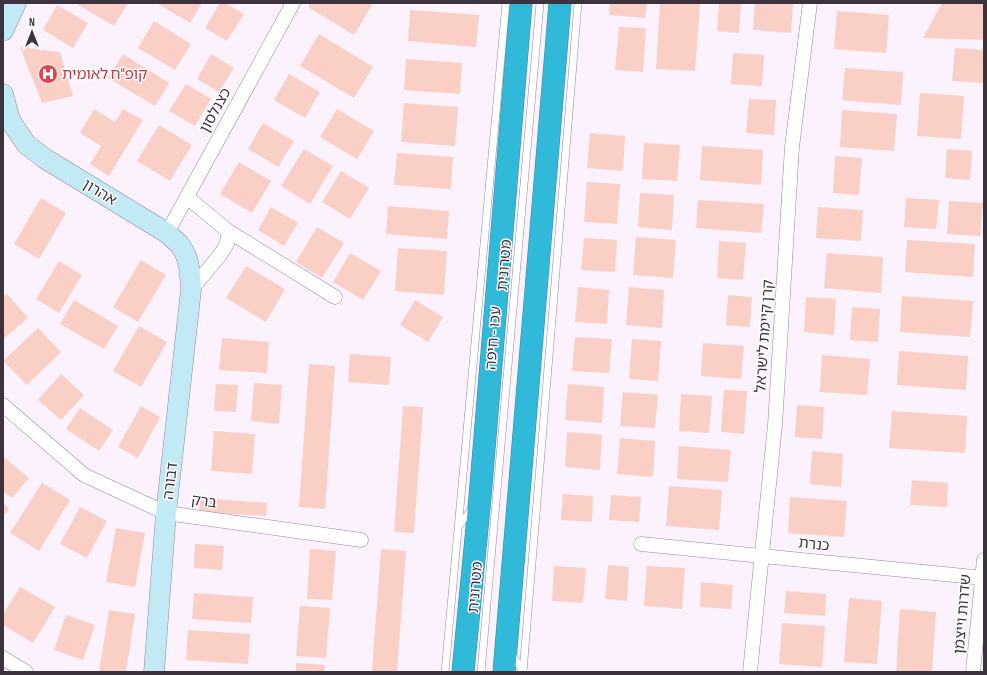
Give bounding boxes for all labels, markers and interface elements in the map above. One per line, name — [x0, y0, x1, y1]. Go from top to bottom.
north arrow — [12, 12, 52, 52]
text: N — [29, 16, 35, 29]
hospital icon: קופ"ח לאומית — [37, 63, 59, 85]
place label: קופ"ח לאומית — [62, 65, 147, 84]
street label: כצנלסון — [195, 84, 236, 136]
street label: אהרון — [79, 175, 120, 210]
street label: מטרונית — [493, 238, 516, 292]
street label: קרן קיימת לישראל — [751, 279, 778, 393]
street label: עכו - חיפה — [481, 305, 506, 371]
street label: דבורה — [159, 461, 182, 501]
street label: ברק — [190, 490, 218, 513]
street label: כנרת — [797, 533, 831, 556]
street label: מטרונית — [464, 560, 487, 614]
street label: שדרות וייצמן — [950, 573, 975, 655]

